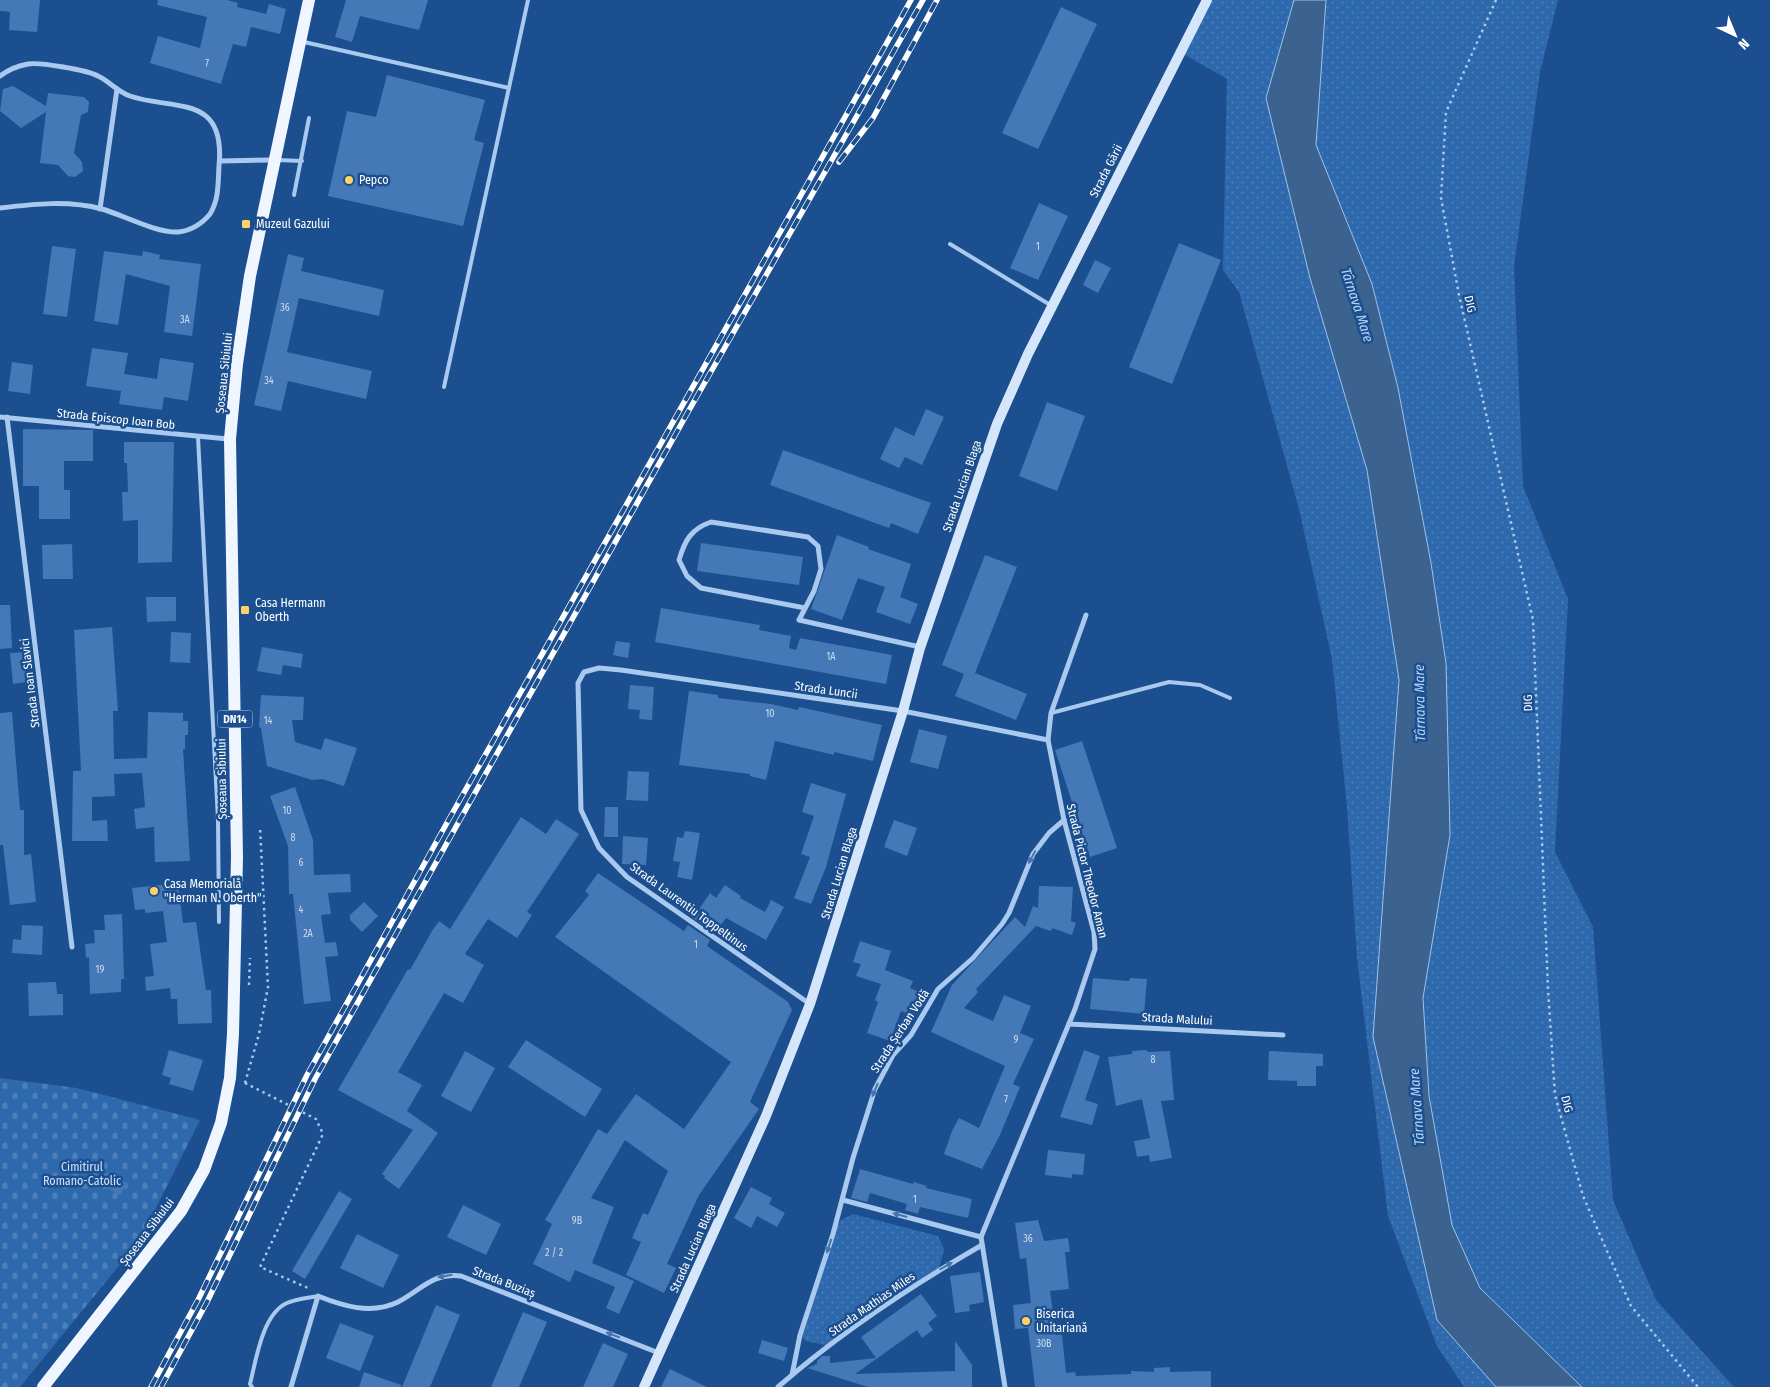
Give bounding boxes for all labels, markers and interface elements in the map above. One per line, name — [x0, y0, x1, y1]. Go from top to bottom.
north arrow — [1710, 10, 1760, 60]
text: N — [1735, 35, 1753, 53]
house number: 7 — [205, 58, 209, 70]
street label: Strada Gării — [1087, 142, 1125, 200]
place label: Pepco — [359, 173, 388, 187]
marker: Pepco — [343, 174, 355, 186]
place label: Muzeul Gazului — [256, 217, 330, 231]
marker: Muzeul Gazului — [240, 218, 252, 230]
house number: 1 — [1036, 241, 1040, 253]
water label: Târnava Mare — [1337, 266, 1377, 345]
street label: DIG — [1461, 294, 1479, 314]
house number: 36 — [280, 302, 290, 314]
house number: 3A — [180, 314, 191, 326]
street label: Șoseaua Sibiului — [213, 332, 236, 414]
house number: 34 — [264, 375, 274, 387]
street label: Strada Episcop Ioan Bob — [56, 406, 176, 432]
street label: Strada Lucian Blaga — [940, 438, 984, 534]
place label: Casa Hermann Oberth — [255, 596, 326, 624]
marker: Casa Hermann Oberth — [239, 604, 251, 616]
street label: Strada Ioan Slavici — [18, 637, 42, 729]
house number: 1A — [826, 651, 836, 663]
water label: Târnava Mare — [1411, 664, 1429, 742]
street label: Strada Luncii — [794, 679, 858, 701]
street label: DIG — [1521, 694, 1535, 712]
house number: 10 — [765, 708, 775, 720]
road number: DN14 — [218, 711, 252, 728]
house number: 14 — [264, 715, 273, 727]
street label: Șoseaua Sibiului — [214, 738, 231, 820]
street label: Strada Pictor Theodor Aman — [1064, 802, 1110, 940]
house number: 10 — [282, 805, 292, 817]
street label: Strada Lucian Blaga — [818, 825, 860, 921]
house number: 8 — [291, 832, 296, 844]
one-way arrow — [1028, 850, 1037, 864]
house number: 6 — [299, 857, 304, 869]
street label: Strada Laurentiu Toppeltinus — [627, 860, 751, 954]
place label: Casa Memorială "Herman N. Oberth" — [164, 877, 262, 905]
marker: Casa Memorială "Herman N. Oberth" — [148, 885, 160, 897]
house number: 4 — [299, 904, 304, 916]
house number: 2A — [303, 928, 314, 940]
house number: 1 — [694, 939, 698, 951]
house number: 19 — [96, 964, 105, 976]
street label: Strada Șerban Vodă — [868, 987, 933, 1076]
street label: Strada Malului — [1141, 1010, 1213, 1028]
house number: 9 — [1014, 1034, 1019, 1046]
house number: 8 — [1151, 1054, 1156, 1066]
water label: Târnava Mare — [1406, 1068, 1428, 1146]
one-way arrow — [871, 1083, 879, 1098]
house number: 7 — [1004, 1094, 1008, 1106]
street label: DIG — [1558, 1094, 1576, 1114]
park label: Cimitirul Romano-Catolic — [43, 1160, 121, 1188]
house number: 1 — [913, 1194, 917, 1206]
street label: Șoseaua Sibiului — [117, 1195, 178, 1269]
street label: Strada Lucian Blaga — [667, 1201, 719, 1295]
one-way arrow — [893, 1211, 908, 1219]
house number: 9B — [572, 1215, 583, 1227]
house number: 36 — [1023, 1233, 1033, 1245]
one-way arrow — [825, 1239, 833, 1254]
house number: 2 / 2 — [545, 1247, 564, 1259]
one-way arrow — [939, 1262, 954, 1270]
street label: Strada Buziaș — [470, 1264, 537, 1301]
street label: Strada Mathias Miles — [826, 1269, 918, 1339]
one-way arrow — [436, 1272, 452, 1280]
place label: Biserica Unitariană — [1036, 1307, 1088, 1335]
marker: Biserica Unitariană — [1020, 1315, 1032, 1327]
one-way arrow — [606, 1331, 620, 1339]
house number: 30B — [1036, 1338, 1052, 1350]

